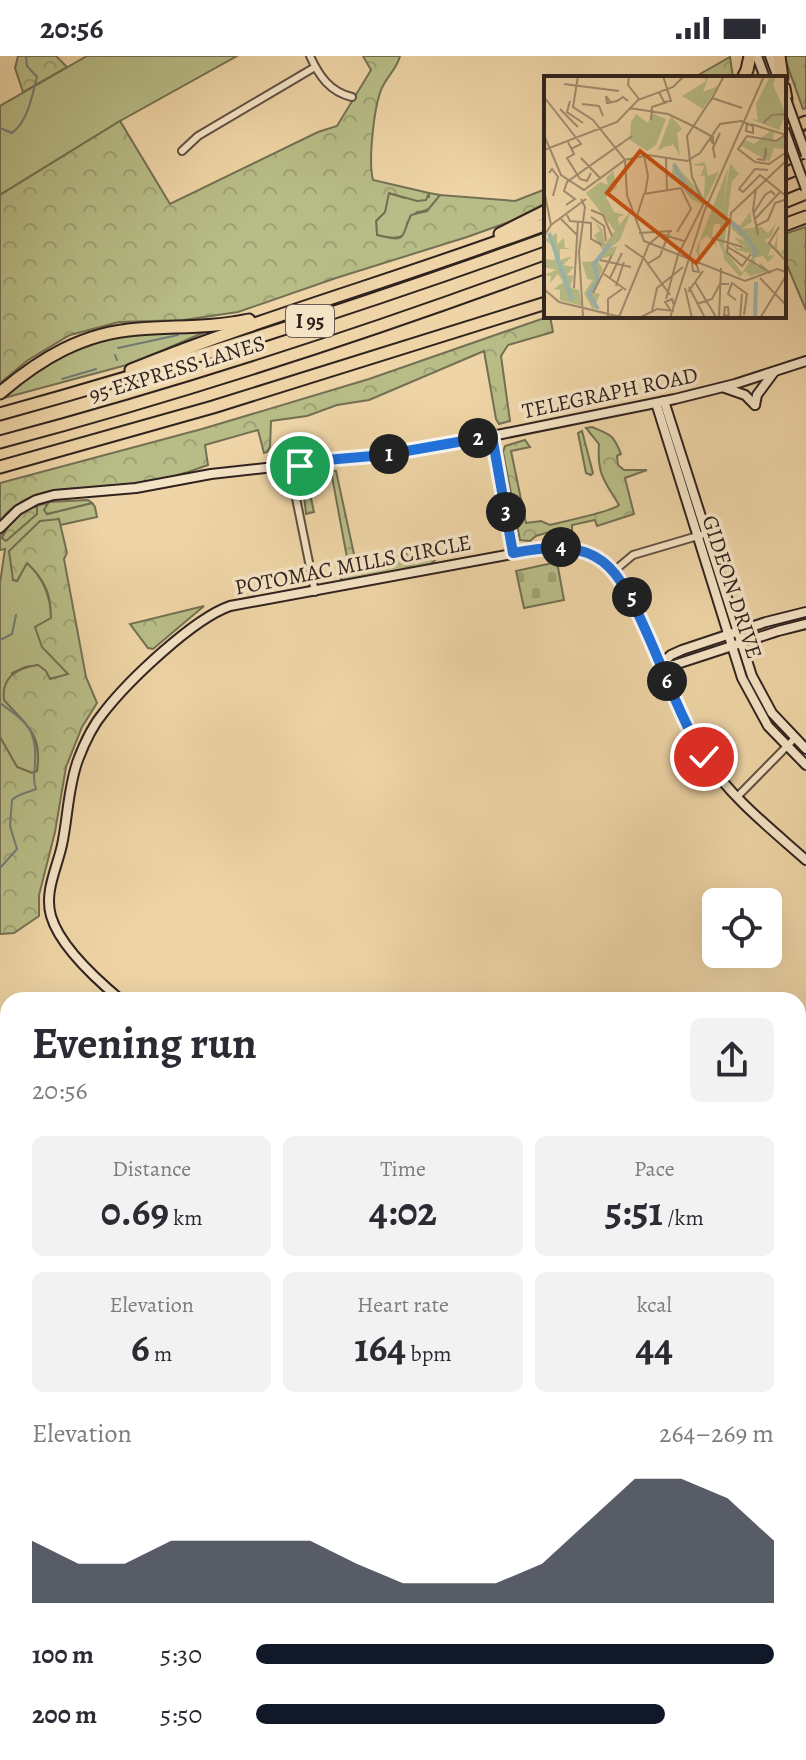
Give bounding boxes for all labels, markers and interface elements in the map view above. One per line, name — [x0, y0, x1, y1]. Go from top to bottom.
text: 20:56 — [40, 8, 104, 48]
inset map — [544, 76, 786, 318]
road number: I 95 — [286, 305, 334, 337]
street label: 95 EXPRESS LANES — [85, 328, 269, 410]
street label: TELEGRAPH ROAD — [519, 360, 701, 426]
pin: 2 — [458, 418, 498, 458]
text: 2 — [473, 423, 483, 453]
pin — [266, 432, 334, 500]
pin: 1 — [369, 434, 409, 474]
text: 1 — [385, 439, 393, 469]
icon: arrive — [278, 444, 322, 488]
pin: 3 — [486, 492, 526, 532]
text: 3 — [501, 497, 511, 527]
street label: GIDEON DRIVE — [695, 511, 769, 663]
street label: POTOMAC MILLS CIRCLE — [232, 527, 474, 603]
pin: 4 — [541, 527, 581, 567]
text: 4 — [556, 532, 566, 562]
pin: 5 — [612, 577, 652, 617]
text: 5 — [627, 582, 637, 612]
pin: 6 — [647, 661, 687, 701]
text: 6 — [662, 666, 672, 696]
pin — [670, 723, 738, 791]
icon: check — [682, 735, 726, 779]
map controls — [702, 888, 782, 968]
button: locate — [702, 888, 782, 968]
text: Evening run — [32, 1013, 257, 1073]
button: share — [690, 1018, 774, 1102]
text: 20:56 — [32, 1073, 88, 1108]
text: Distance — [112, 1154, 191, 1184]
text: Time — [380, 1154, 426, 1184]
text: Pace — [634, 1154, 675, 1184]
text: 0.69 — [101, 1184, 169, 1239]
text: 4:02 — [369, 1184, 437, 1239]
text: 5:51 — [605, 1184, 663, 1239]
text: km — [169, 1203, 203, 1233]
text: /km — [663, 1203, 704, 1233]
text: Elevation — [109, 1290, 194, 1320]
text: Heart rate — [357, 1290, 449, 1320]
text: kcal — [637, 1290, 672, 1320]
text: 6 — [131, 1320, 150, 1375]
text: 164 — [354, 1320, 406, 1375]
text: 44 — [636, 1320, 673, 1375]
text: m — [150, 1339, 172, 1369]
text: bpm — [406, 1339, 452, 1369]
text: Elevation — [32, 1416, 132, 1451]
text: 264–269 m — [659, 1416, 774, 1451]
text: 100 m — [32, 1637, 94, 1672]
text: 5:30 — [160, 1637, 202, 1672]
text: 200 m — [32, 1697, 97, 1732]
text: 5:50 — [160, 1697, 202, 1732]

